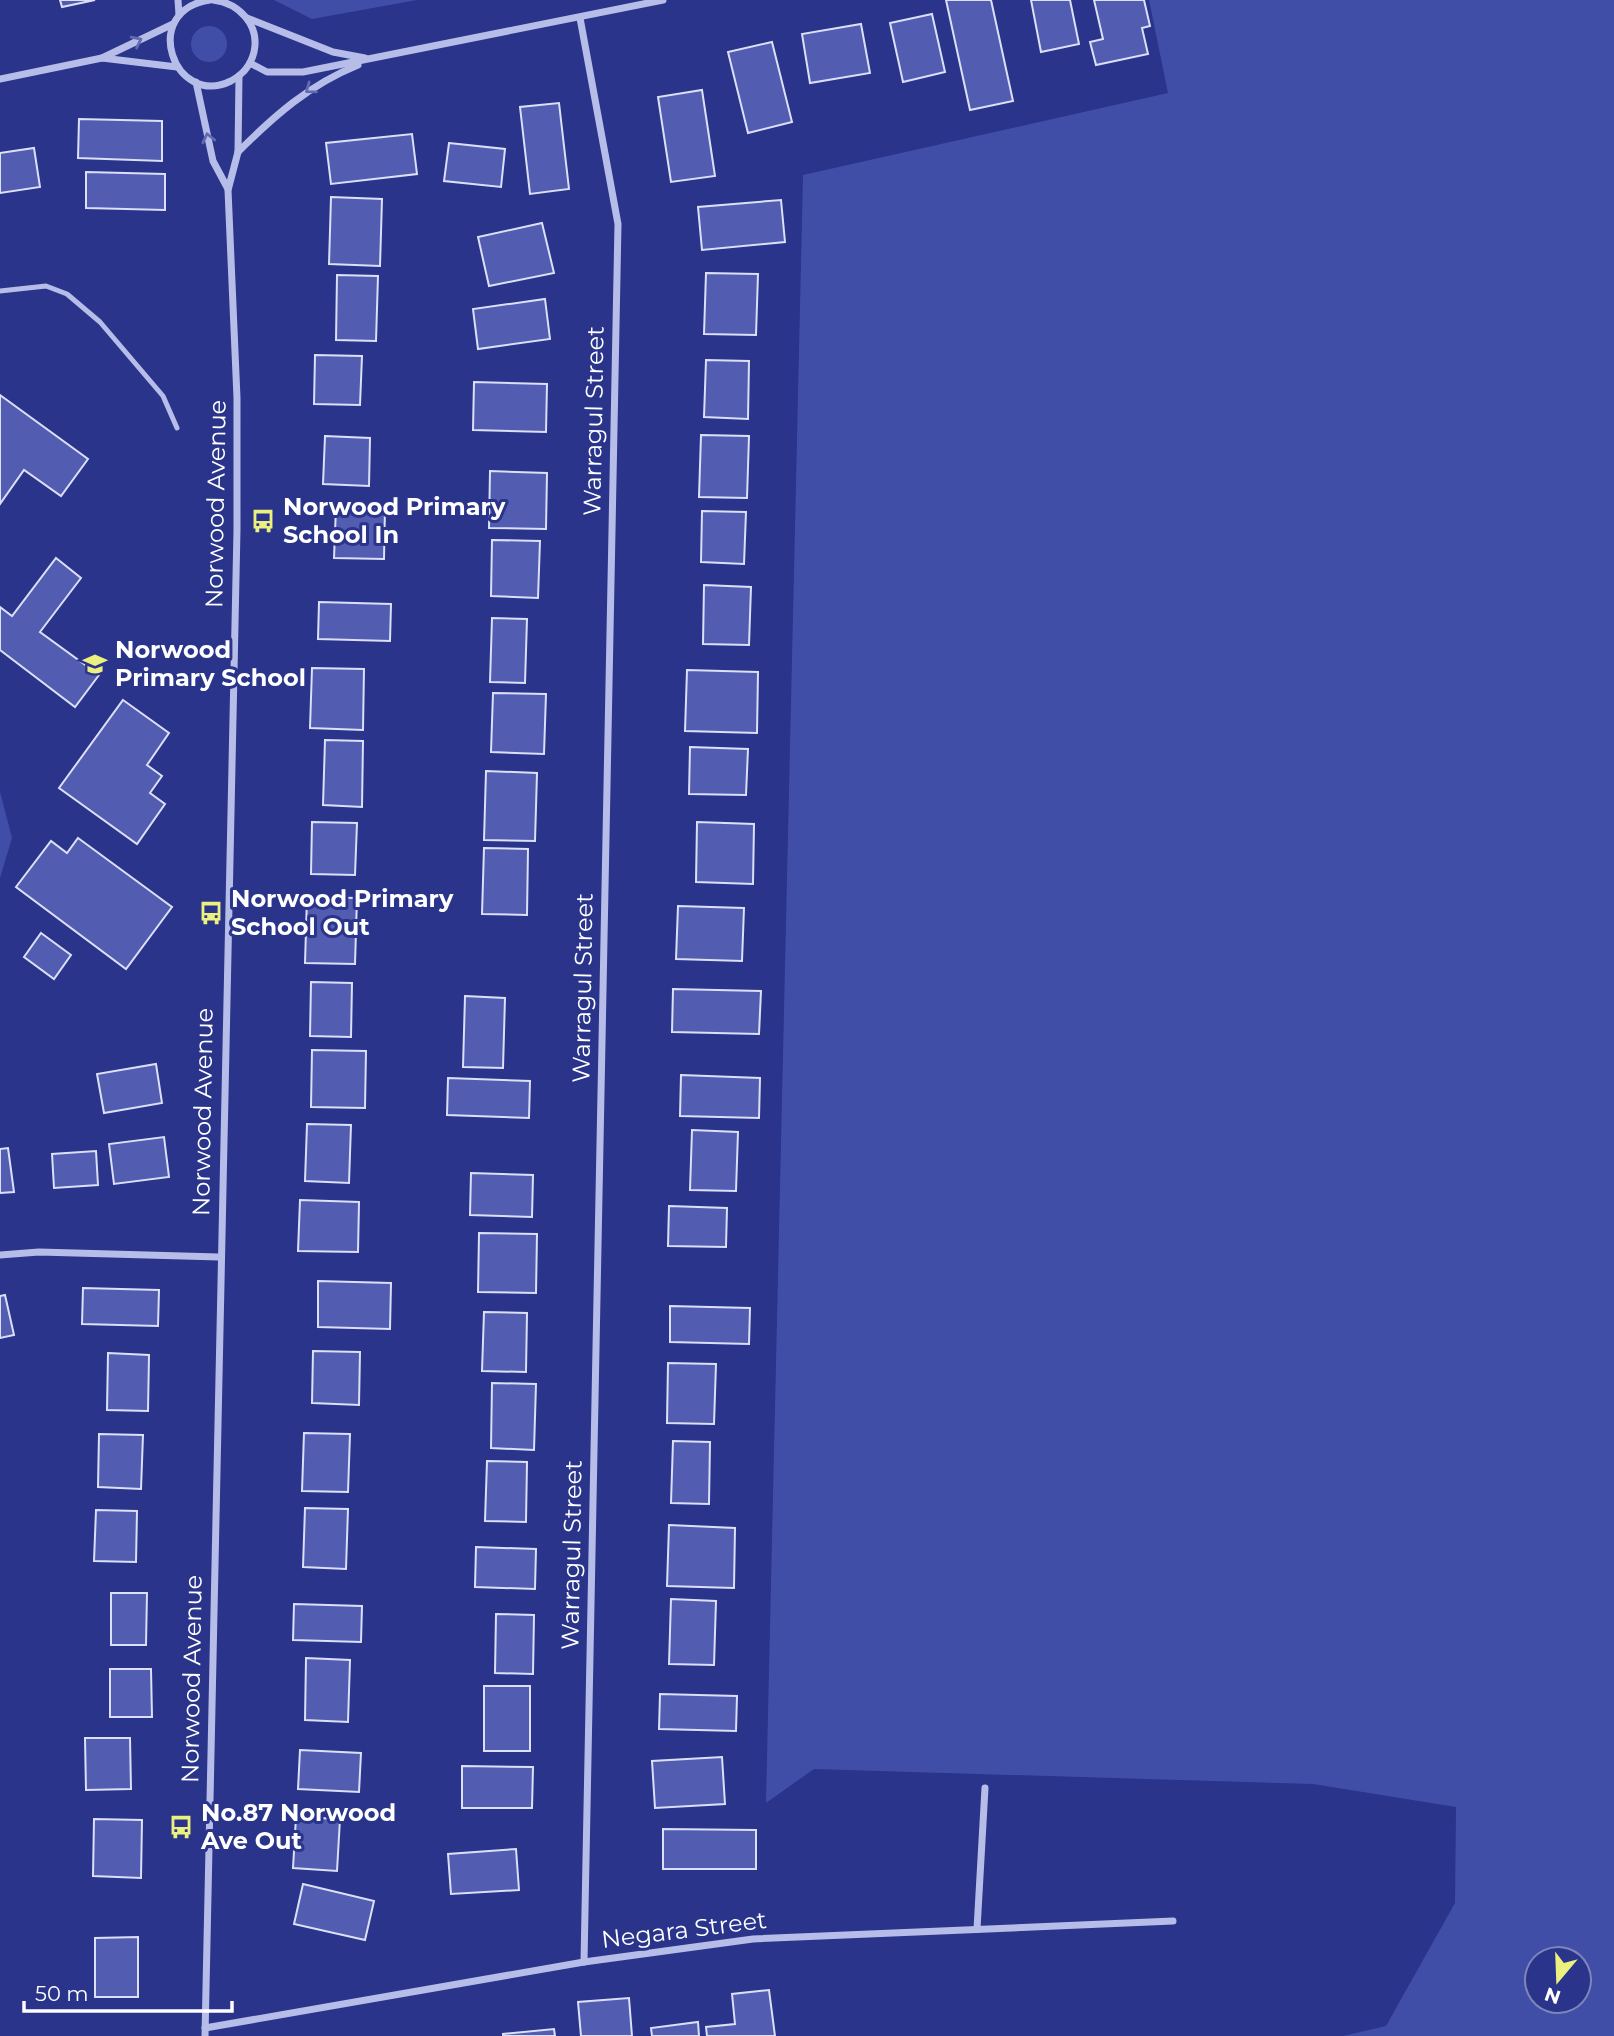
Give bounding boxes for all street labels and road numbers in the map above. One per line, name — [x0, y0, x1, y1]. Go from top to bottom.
street label: Warragul Street — [577, 326, 610, 516]
street label: Norwood Avenue — [199, 399, 232, 608]
street label: Warragul Street — [566, 893, 599, 1083]
street label: Norwood Avenue — [186, 1007, 219, 1216]
street label: Warragul Street — [555, 1460, 588, 1650]
street label: Norwood Avenue — [175, 1574, 208, 1783]
street label: Negara Street — [600, 1905, 768, 1954]

